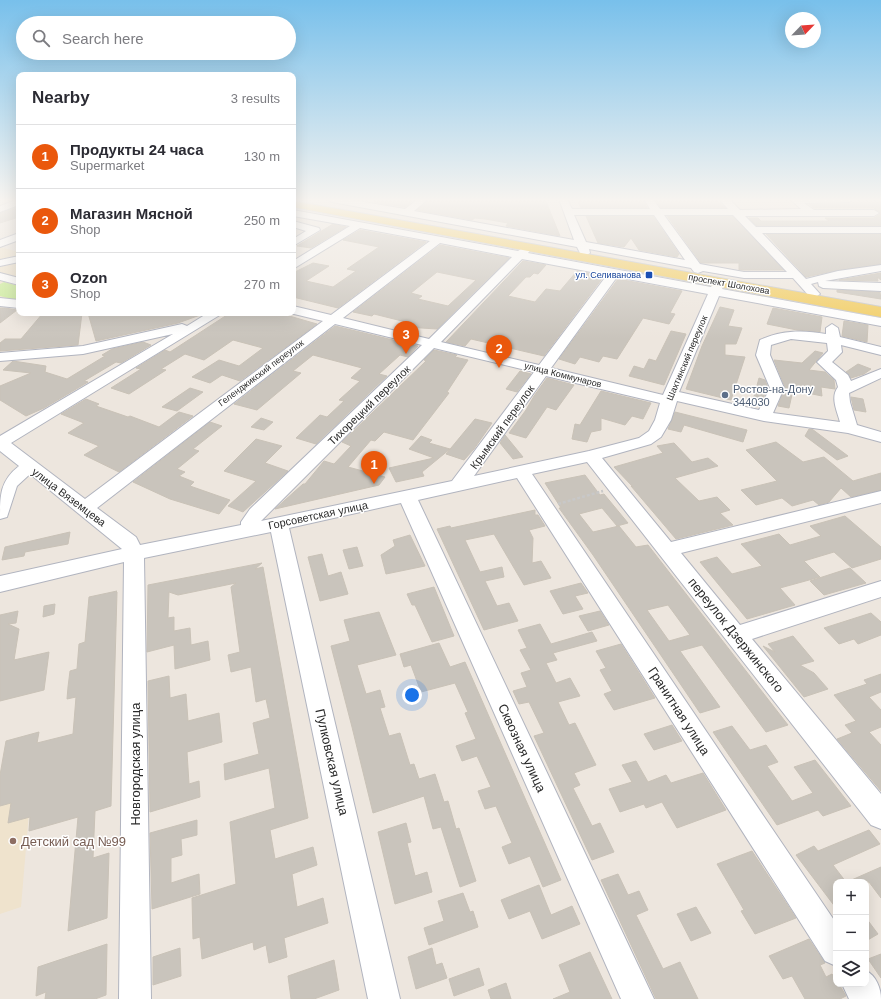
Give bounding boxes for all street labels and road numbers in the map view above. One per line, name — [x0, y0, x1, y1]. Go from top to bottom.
street label: проспект Шолохова — [688, 272, 770, 296]
street label: Шахтинский переулок — [665, 314, 709, 402]
street label: Геленджикский переулок — [216, 338, 306, 408]
street label: улица Коммунаров — [523, 361, 603, 389]
street label: Тихорецкий переулок — [325, 363, 413, 447]
street label: Крымский переулок — [468, 383, 537, 471]
street label: улица Вяземцева — [30, 465, 109, 529]
street label: Горсоветская улица — [267, 498, 370, 531]
street label: переулок Дзержинского — [685, 575, 787, 695]
street label: Гранитная улица — [645, 664, 713, 758]
street label: Сквозная улица — [495, 701, 549, 795]
street label: Новгородская улица — [128, 702, 143, 826]
street label: Пулковская улица — [312, 707, 352, 818]

